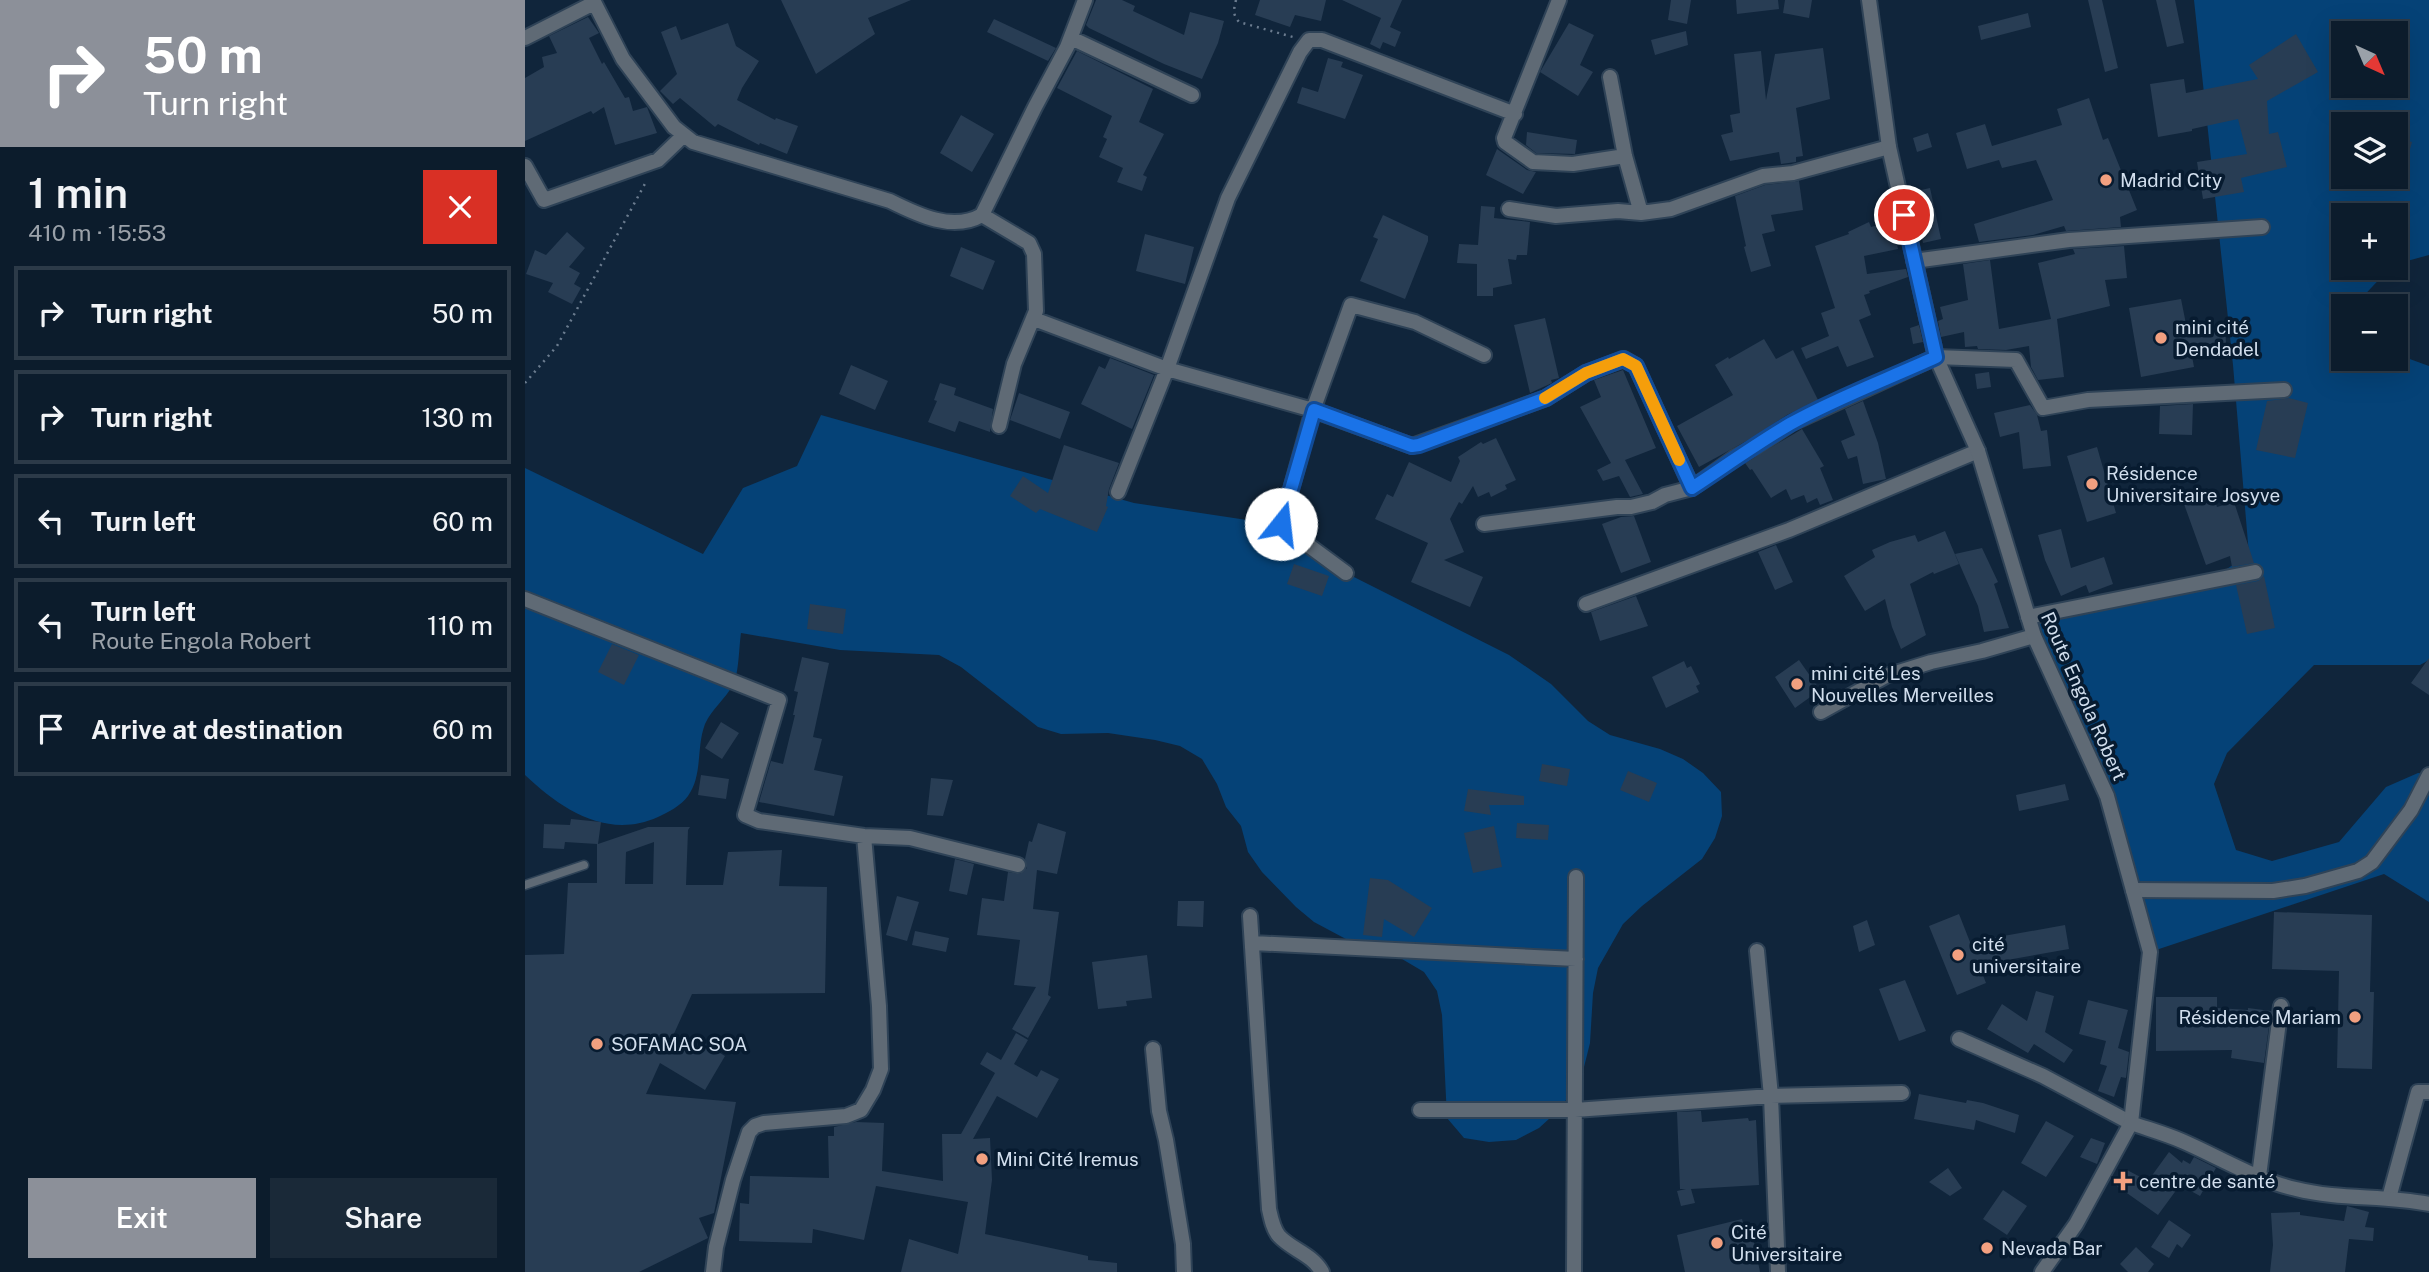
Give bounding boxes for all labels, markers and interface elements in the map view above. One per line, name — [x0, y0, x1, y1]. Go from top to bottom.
north arrow — [2331, 21, 2408, 98]
map controls — [2331, 21, 2408, 371]
text: 50 m — [143, 26, 263, 84]
icon: right — [28, 28, 119, 119]
text: Turn right — [143, 85, 288, 122]
button: layers — [2331, 112, 2408, 189]
text: 1 min — [28, 168, 128, 217]
place label: Madrid City — [2120, 169, 2222, 191]
button: close — [423, 170, 497, 244]
marker: Madrid City — [2098, 172, 2114, 188]
pin — [1874, 185, 1934, 245]
icon: arrive — [1885, 196, 1923, 234]
button: + — [2331, 203, 2408, 280]
text: 410 m · 15:53 — [28, 219, 166, 246]
icon: right — [32, 294, 70, 332]
button: − — [2331, 294, 2408, 371]
text: Turn right — [91, 298, 213, 329]
text: 50 m — [432, 298, 493, 329]
place label: mini cité Dendadel — [2175, 316, 2260, 360]
marker: mini cité Dendadel — [2153, 330, 2169, 346]
icon: right — [32, 398, 70, 436]
text: Turn right — [91, 402, 213, 433]
text: 130 m — [421, 402, 493, 433]
place label: Résidence Universitaire Josyve — [2106, 462, 2280, 506]
marker: Résidence Universitaire Josyve — [2084, 476, 2100, 492]
position arrow — [1244, 487, 1318, 561]
icon: left — [32, 502, 70, 540]
text: Turn left — [91, 506, 196, 537]
text: 60 m — [432, 506, 493, 537]
text: Turn left — [91, 596, 196, 627]
icon: left — [32, 606, 70, 644]
street label: Route Engola Robert — [2037, 608, 2131, 784]
text: 110 m — [427, 610, 493, 641]
text: Route Engola Robert — [91, 627, 311, 654]
place label: mini cité Les Nouvelles Merveilles — [1811, 662, 1994, 706]
marker: mini cité Les Nouvelles Merveilles — [1789, 676, 1805, 692]
icon: arrive — [32, 710, 70, 748]
text: Arrive at destination — [91, 714, 343, 745]
text: 60 m — [432, 714, 493, 745]
place label: cité universitaire — [1972, 933, 2081, 977]
marker: cité universitaire — [1950, 947, 1966, 963]
place label: Résidence Mariam — [2179, 1006, 2341, 1028]
marker: Résidence Mariam — [2347, 1009, 2363, 1025]
place label: SOFAMAC SOA — [611, 1033, 748, 1055]
marker: SOFAMAC SOA — [589, 1036, 605, 1052]
place label: Mini Cité Iremus — [996, 1148, 1139, 1170]
marker: Mini Cité Iremus — [974, 1151, 990, 1167]
place label: centre de santé — [2139, 1170, 2275, 1192]
marker: centre de santé — [2113, 1171, 2133, 1191]
button: Exit — [28, 1178, 256, 1258]
button: Share — [270, 1178, 497, 1258]
place label: Cité Universitaire — [1731, 1221, 1843, 1265]
marker: Cité Universitaire — [1709, 1235, 1725, 1251]
place label: Nevada Bar — [2001, 1237, 2103, 1259]
marker: Nevada Bar — [1979, 1240, 1995, 1256]

